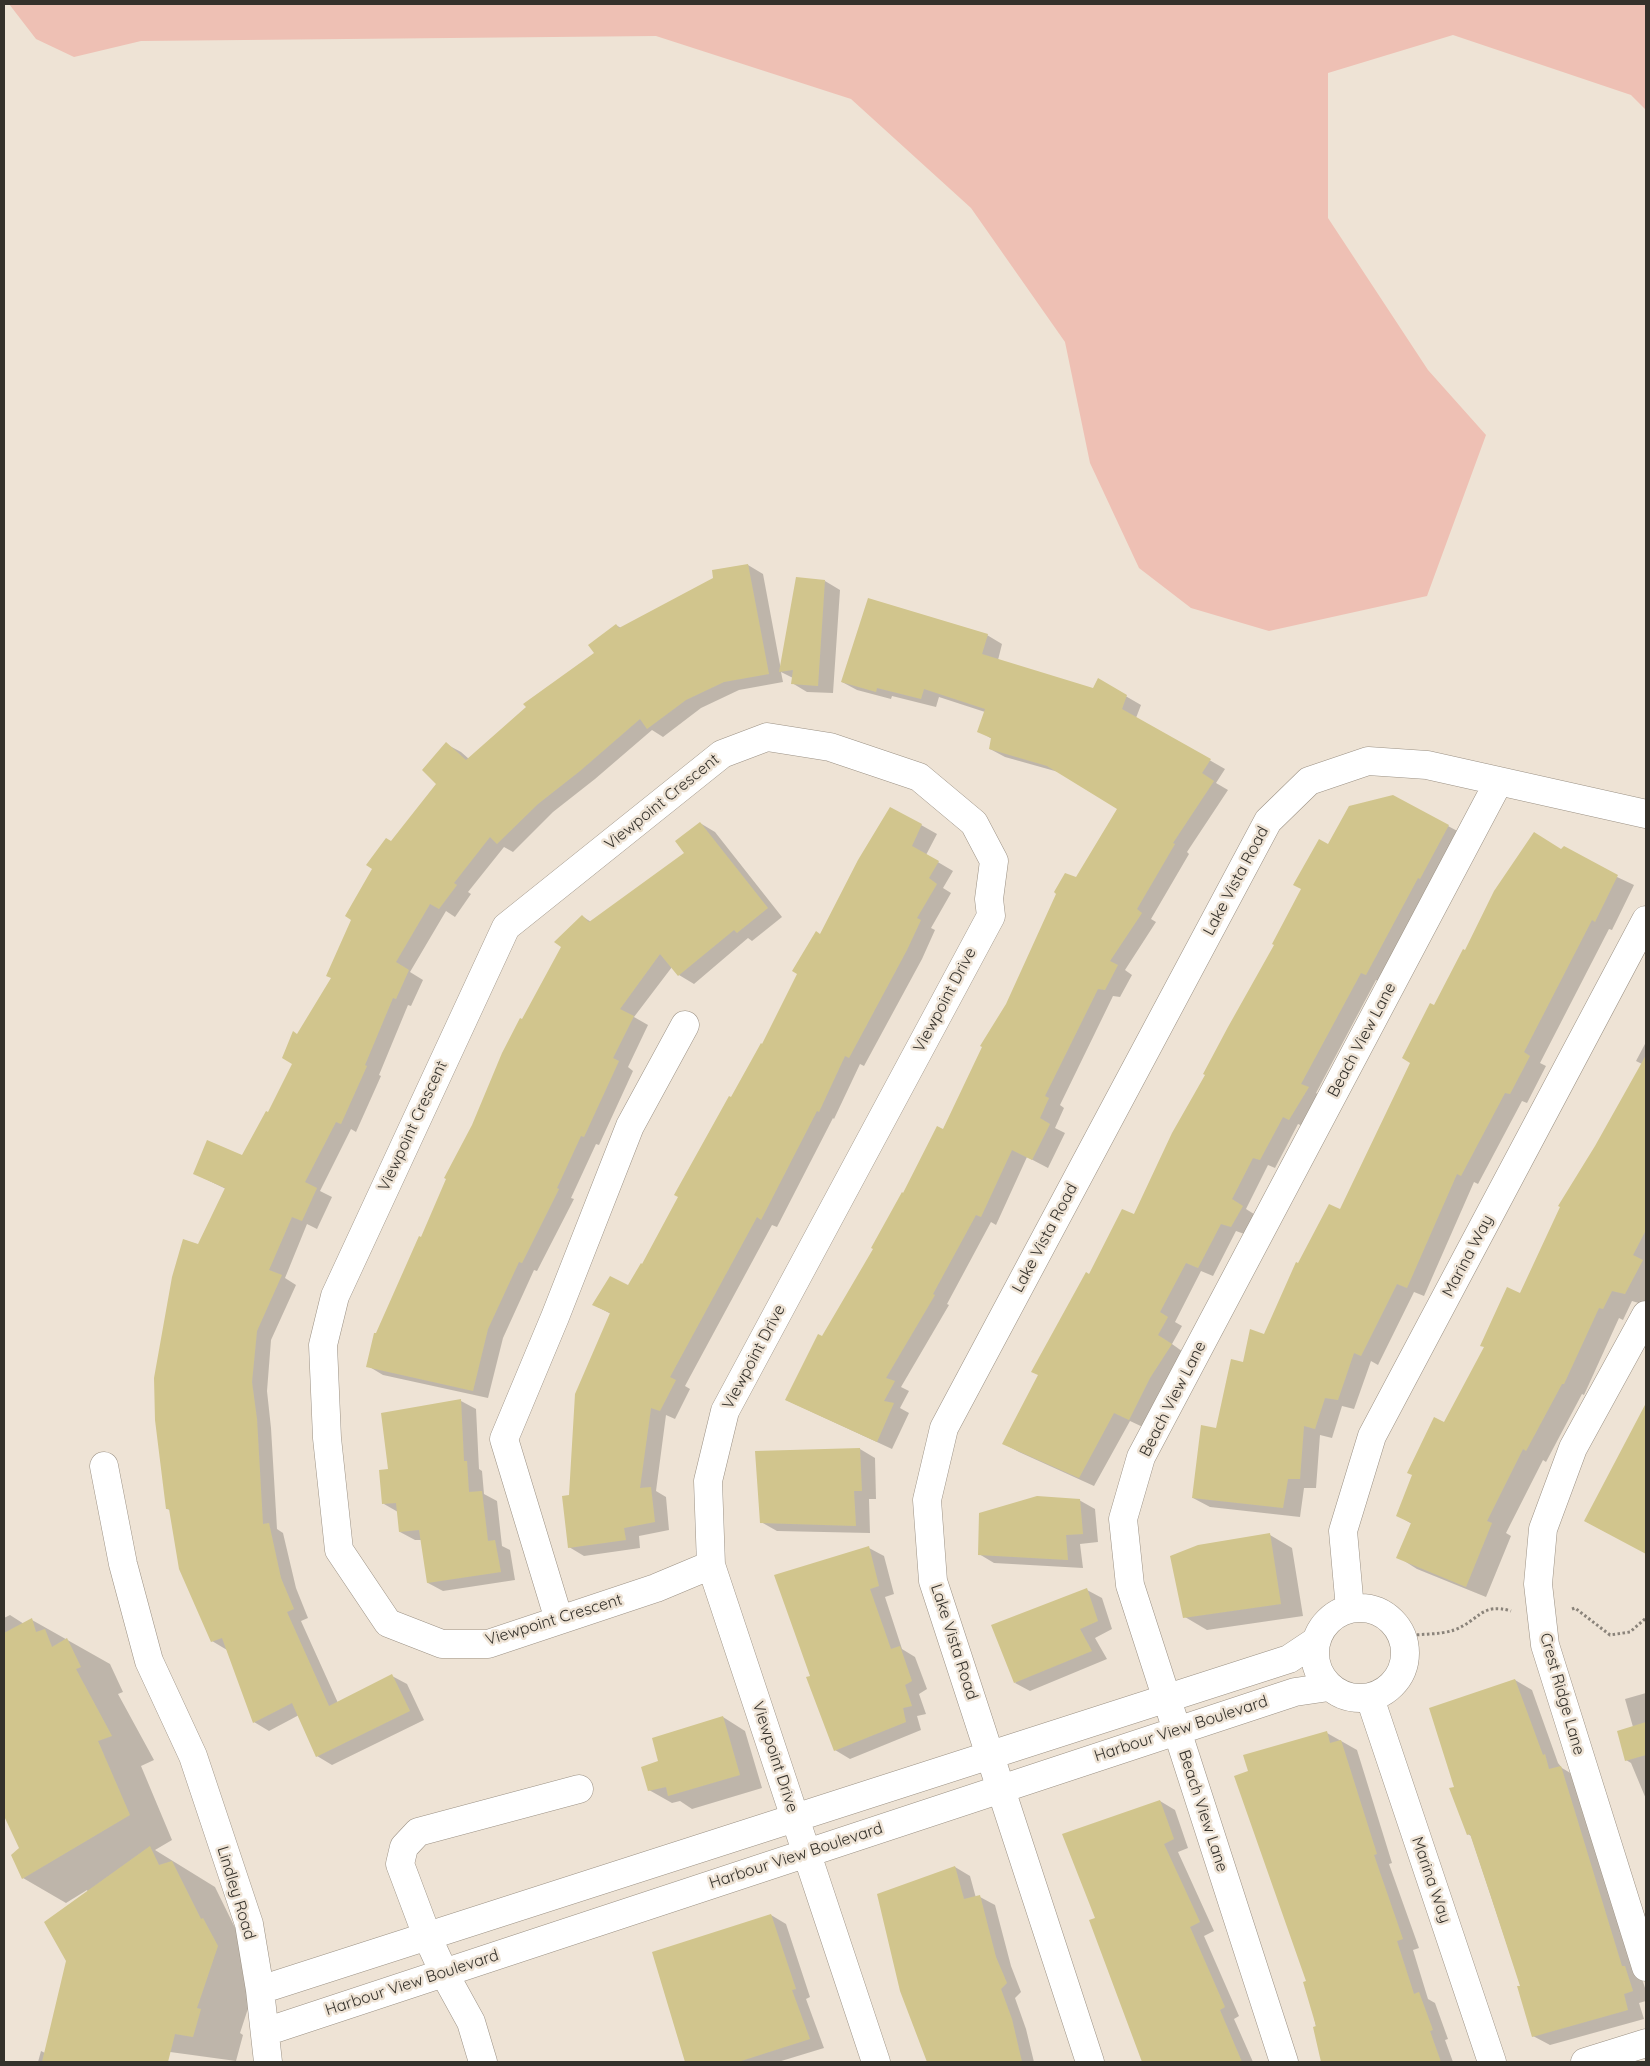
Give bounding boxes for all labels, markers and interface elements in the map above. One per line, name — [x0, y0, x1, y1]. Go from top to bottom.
street label: Viewpoint Crescent — [601, 750, 723, 854]
street label: Lake Vista Road — [1199, 823, 1273, 939]
street label: Viewpoint Drive — [909, 945, 981, 1055]
street label: Beach View Lane — [1324, 979, 1400, 1101]
street label: Viewpoint Crescent — [374, 1058, 452, 1194]
street label: Lake Vista Road — [1008, 1180, 1082, 1296]
street label: Marina Way — [1438, 1212, 1498, 1300]
street label: Viewpoint Drive — [718, 1302, 790, 1412]
street label: Beach View Lane — [1136, 1338, 1210, 1460]
street label: Lake Vista Road — [926, 1582, 982, 1702]
street label: Viewpoint Crescent — [483, 1590, 625, 1650]
street label: Crest Ridge Lane — [1535, 1631, 1589, 1757]
street label: Harbour View Boulevard — [1092, 1692, 1270, 1766]
street label: Viewpoint Drive — [748, 1699, 802, 1815]
street label: Beach View Lane — [1174, 1748, 1232, 1874]
street label: Harbour View Boulevard — [707, 1819, 885, 1893]
street label: Marina Way — [1407, 1834, 1455, 1926]
street label: Lindley Road — [213, 1844, 259, 1942]
street label: Harbour View Boulevard — [323, 1946, 501, 2020]

